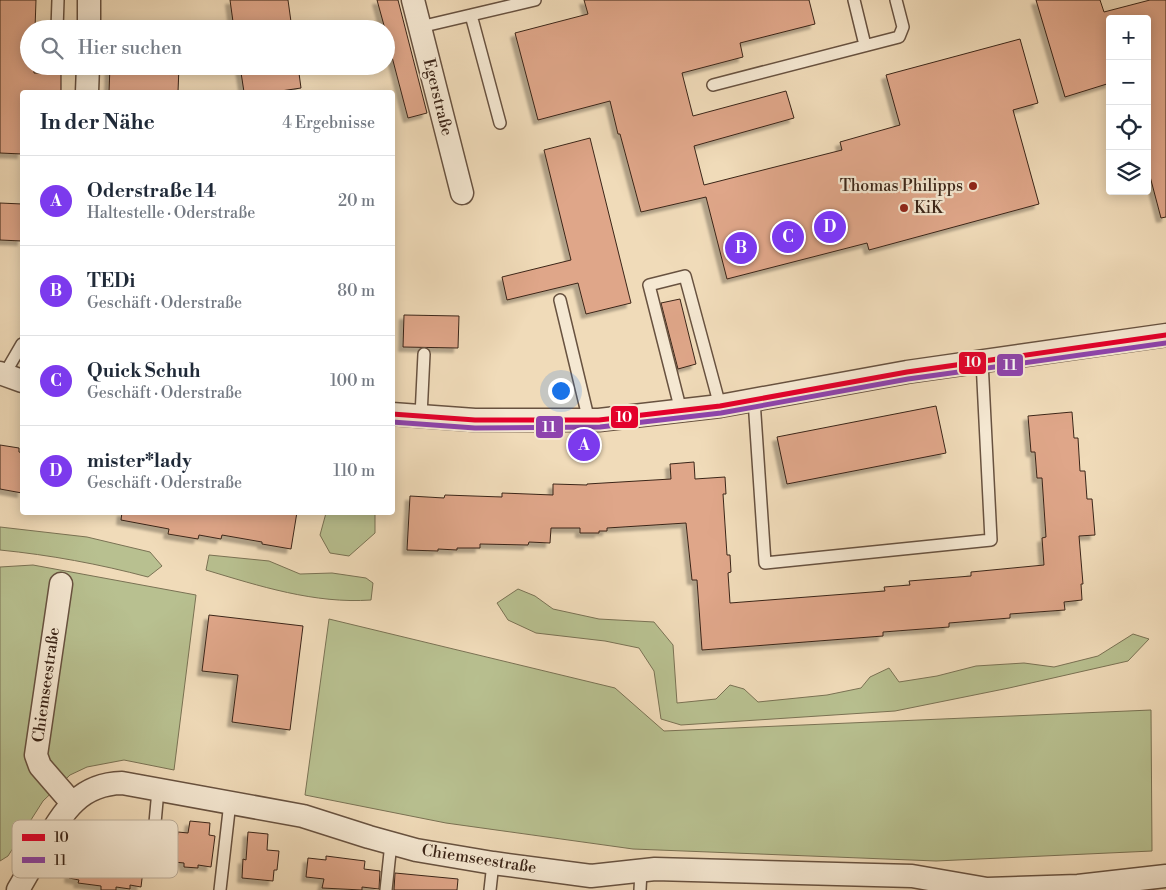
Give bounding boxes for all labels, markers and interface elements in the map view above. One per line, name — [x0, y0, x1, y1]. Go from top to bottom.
map controls — [1106, 15, 1151, 195]
button: + — [1106, 15, 1151, 60]
search box — [20, 20, 395, 75]
icon: search — [38, 34, 66, 62]
text: Hier suchen — [78, 36, 182, 60]
street label: Egerstraße — [419, 56, 457, 138]
button: − — [1106, 60, 1151, 105]
button: locate — [1106, 105, 1151, 150]
text: In der Nähe — [40, 110, 155, 136]
text: 4 Ergebnisse — [282, 113, 375, 133]
button: layers — [1106, 150, 1151, 195]
place label: Thomas Philipps — [840, 176, 963, 196]
text: Oderstraße 14 — [87, 179, 216, 203]
marker: Thomas Philipps — [967, 180, 979, 192]
text: A — [50, 191, 62, 211]
text: 20 m — [338, 191, 375, 211]
place label: KiK — [914, 198, 944, 218]
marker: KiK — [898, 202, 910, 214]
text: Haltestelle · Oderstraße — [87, 203, 255, 223]
pin: D — [814, 208, 846, 246]
pin: C — [772, 218, 804, 256]
pin: B — [725, 229, 757, 267]
text: TEDi — [87, 269, 135, 293]
text: B — [50, 281, 62, 301]
text: 80 m — [337, 281, 375, 301]
text: Geschäft · Oderstraße — [87, 293, 242, 313]
line badge: 10 — [958, 351, 987, 375]
line badge: 11 — [996, 353, 1024, 377]
text: 10 — [965, 354, 981, 372]
text: 11 — [1003, 357, 1017, 375]
text: Quick Schuh — [87, 359, 201, 383]
text: C — [50, 371, 62, 391]
text: 100 m — [330, 371, 375, 391]
your location — [548, 378, 574, 404]
text: Geschäft · Oderstraße — [87, 383, 242, 403]
line badge: 10 — [610, 405, 639, 429]
text: 10 — [616, 409, 632, 427]
line badge: 11 — [535, 415, 564, 439]
text: 11 — [542, 419, 556, 437]
pin: A — [568, 426, 600, 464]
text: mister*lady — [87, 449, 192, 473]
text: D — [50, 461, 62, 481]
text: 110 m — [333, 461, 375, 481]
text: Geschäft · Oderstraße — [87, 473, 242, 493]
street label: Chiemseestraße — [28, 626, 64, 744]
legend — [12, 820, 178, 878]
text: 10 — [54, 829, 69, 847]
street label: Chiemseestraße — [420, 840, 538, 878]
text: 11 — [54, 852, 67, 870]

